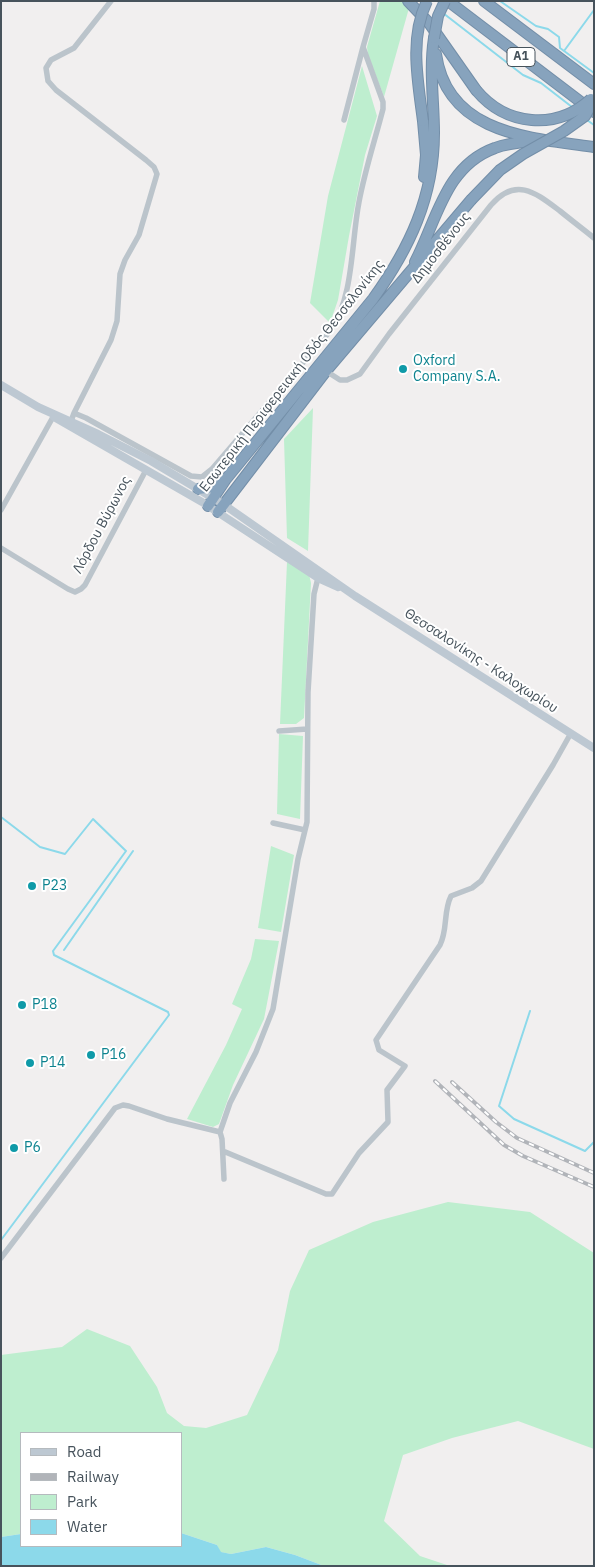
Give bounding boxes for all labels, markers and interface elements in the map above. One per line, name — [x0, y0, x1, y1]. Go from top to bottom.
road number: Α1 — [507, 48, 535, 66]
street label: Δημοσθένους — [408, 209, 474, 287]
street label: Εσωτερική Περιφερειακή Οδός Θεσσαλονίκης — [196, 257, 388, 495]
place label: Oxford Company S.A. — [413, 353, 501, 386]
marker: Oxford Company S.A. — [397, 363, 409, 375]
street label: Λόρδου Βύρωνος — [69, 473, 135, 577]
street label: Θεσσαλονίκης - Καλοχωρίου — [401, 605, 561, 717]
place label: P23 — [42, 878, 67, 894]
marker: P23 — [26, 880, 38, 892]
place label: P18 — [32, 997, 57, 1013]
marker: P18 — [16, 999, 28, 1011]
place label: P16 — [101, 1047, 126, 1063]
marker: P16 — [85, 1049, 97, 1061]
place label: P14 — [40, 1055, 65, 1071]
marker: P14 — [24, 1057, 36, 1069]
place label: P6 — [24, 1140, 41, 1156]
marker: P6 — [8, 1142, 20, 1154]
legend — [20, 1432, 182, 1547]
text: Road — [67, 1442, 102, 1461]
text: Railway — [67, 1467, 119, 1486]
text: Park — [67, 1492, 97, 1511]
text: Water — [67, 1517, 107, 1536]

